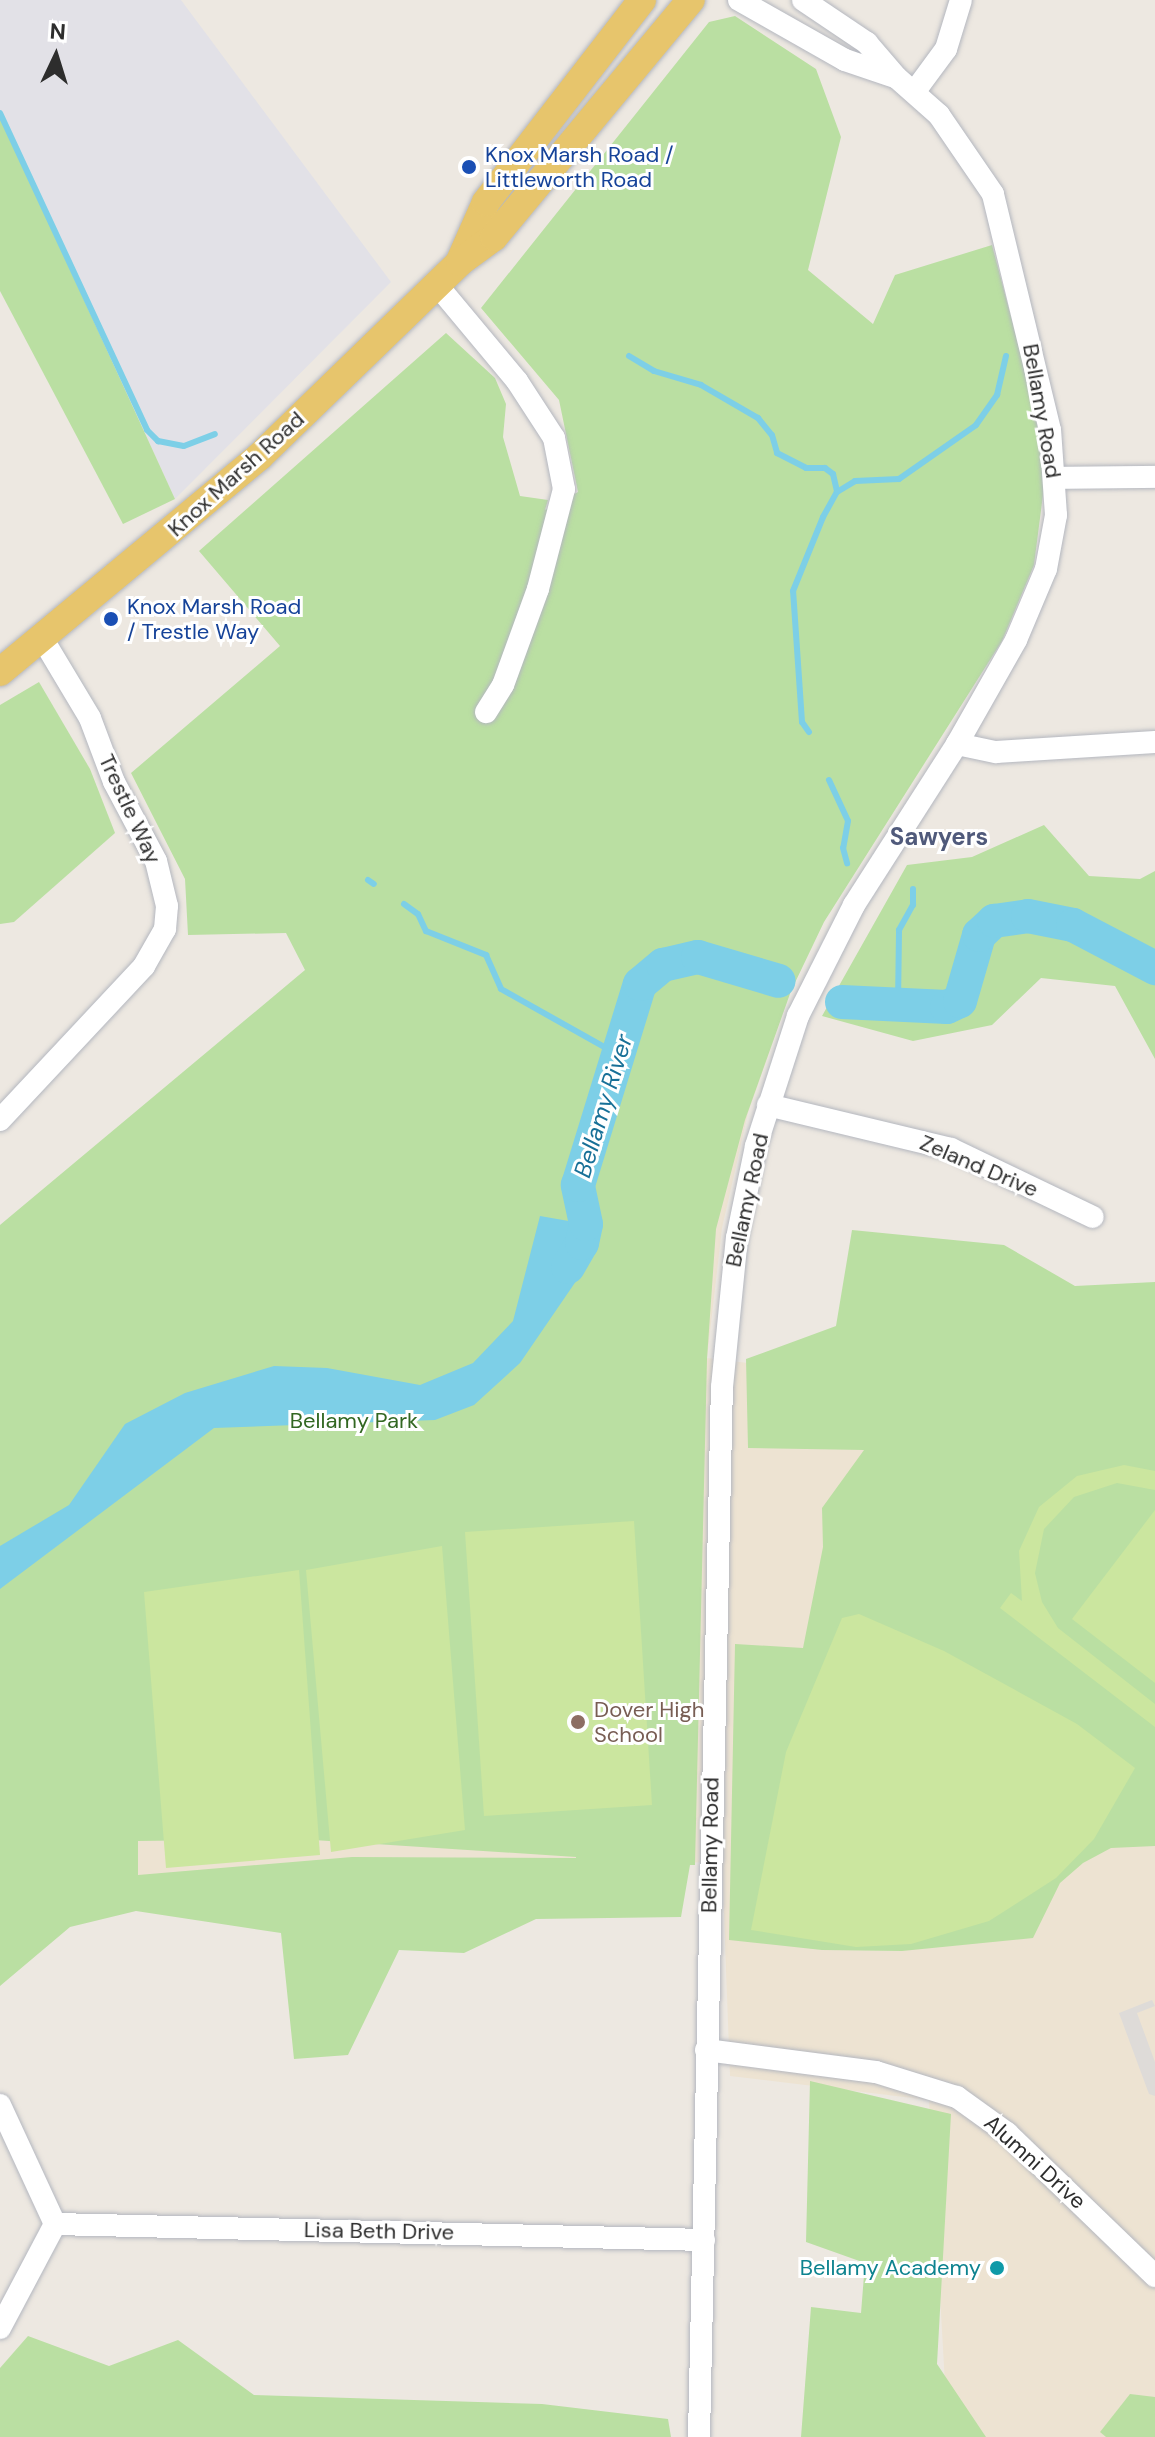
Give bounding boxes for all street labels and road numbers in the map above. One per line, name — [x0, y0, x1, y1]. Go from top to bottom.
street label: Bellamy Road — [1017, 342, 1067, 480]
street label: Knox Marsh Road — [162, 406, 310, 542]
street label: Trestle Way — [93, 750, 167, 868]
street label: Zeland Drive — [916, 1129, 1042, 1203]
street label: Bellamy Road — [720, 1131, 774, 1269]
street label: Bellamy Road — [696, 1777, 724, 1913]
street label: Alumni Drive — [979, 2110, 1091, 2214]
street label: Lisa Beth Drive — [304, 2216, 454, 2246]

